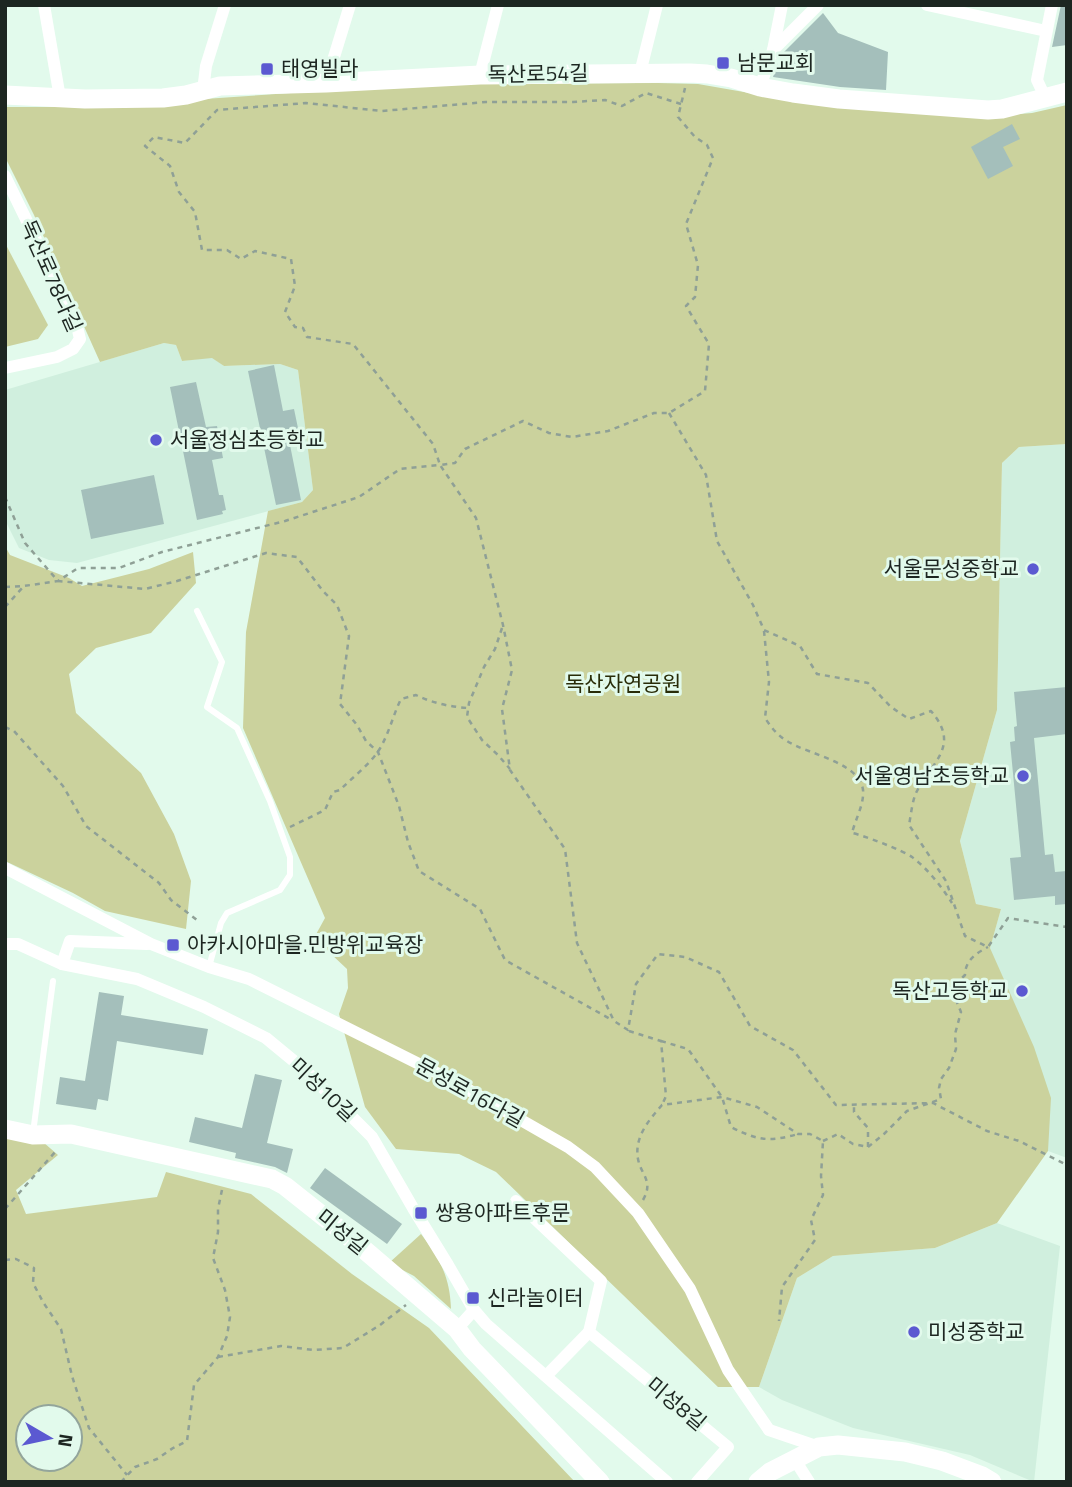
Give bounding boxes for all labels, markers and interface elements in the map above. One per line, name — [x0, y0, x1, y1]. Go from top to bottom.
place label: 남문교회 — [737, 46, 814, 78]
place label: 태영빌라 — [281, 52, 358, 84]
marker: 남문교회 — [715, 55, 731, 71]
street label: 독산로54길 — [487, 56, 589, 90]
marker: 태영빌라 — [259, 61, 275, 77]
street label: 독산로78다길 — [13, 214, 91, 337]
place label: 서울정심초등학교 — [170, 423, 325, 455]
marker: 서울정심초등학교 — [148, 432, 164, 448]
place label: 서울문성중학교 — [884, 552, 1019, 584]
marker: 서울문성중학교 — [1025, 561, 1041, 577]
park label: 독산자연공원 — [565, 667, 681, 699]
place label: 서울영남초등학교 — [854, 759, 1009, 791]
marker: 서울영남초등학교 — [1015, 768, 1031, 784]
place label: 아카시아마을.민방위교육장 — [187, 928, 423, 960]
marker: 아카시아마을.민방위교육장 — [165, 937, 181, 953]
place label: 독산고등학교 — [892, 974, 1008, 1006]
marker: 독산고등학교 — [1014, 983, 1030, 999]
street label: 문성로16다길 — [410, 1049, 531, 1135]
street label: 미성10길 — [283, 1050, 364, 1129]
place label: 쌍용아파트후문 — [435, 1196, 570, 1228]
street label: 미성길 — [310, 1201, 375, 1262]
marker: 쌍용아파트후문 — [413, 1205, 429, 1221]
place label: 신라놀이터 — [487, 1281, 584, 1313]
marker: 신라놀이터 — [465, 1290, 481, 1306]
place label: 미성중학교 — [928, 1315, 1025, 1347]
marker: 미성중학교 — [906, 1324, 922, 1340]
street label: 미성8길 — [640, 1369, 714, 1438]
north arrow — [14, 1403, 84, 1473]
text: N — [51, 1432, 82, 1450]

